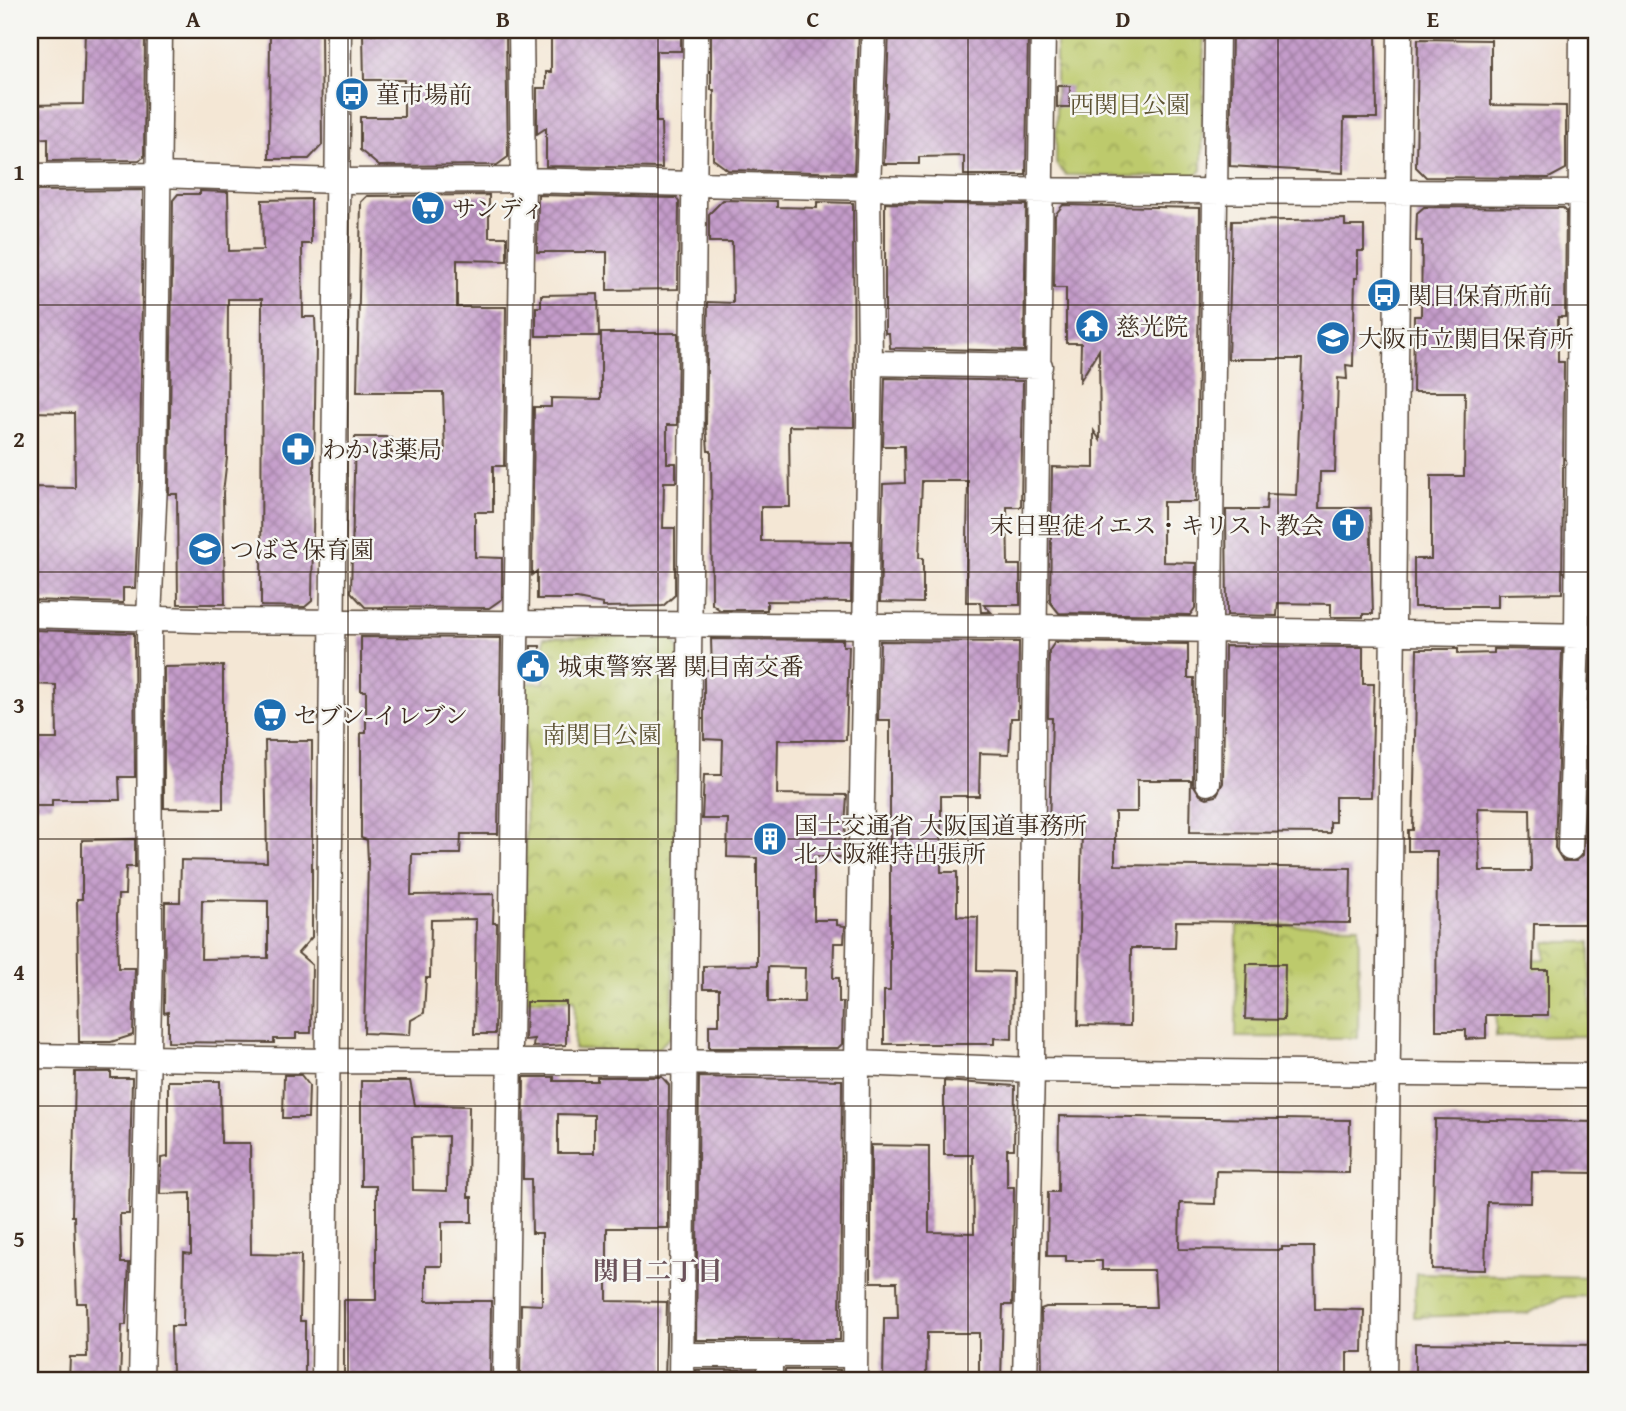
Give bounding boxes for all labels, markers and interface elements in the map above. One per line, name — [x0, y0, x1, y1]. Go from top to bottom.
text: A — [186, 2, 201, 35]
text: B — [496, 2, 510, 35]
text: C — [806, 2, 820, 35]
text: D — [1116, 2, 1131, 35]
text: E — [1427, 2, 1439, 35]
bus stop icon: 菫市場前 — [333, 75, 371, 113]
place label: 菫市場前 — [376, 77, 472, 112]
park label: 西関目公園 — [1070, 87, 1190, 122]
text: 1 — [13, 155, 25, 188]
supermarket icon: サンディ — [409, 189, 447, 227]
place label: サンディ — [452, 191, 545, 226]
bus stop icon: 関目保育所前 — [1365, 276, 1403, 314]
place label: 関目保育所前 — [1408, 278, 1552, 313]
temple icon: 慈光院 — [1073, 307, 1111, 345]
place label: 慈光院 — [1116, 309, 1188, 344]
school or university icon: 大阪市立関目保育所 — [1314, 319, 1352, 357]
place label: 大阪市立関目保育所 — [1358, 321, 1574, 356]
text: 2 — [13, 422, 25, 455]
pharmacy icon: わかば薬局 — [279, 430, 317, 468]
place label: わかば薬局 — [322, 432, 442, 467]
church icon: 末日聖徒イエス・キリスト教会 — [1329, 506, 1367, 544]
place label: 末日聖徒イエス・キリスト教会 — [989, 508, 1324, 543]
school or university icon: つばさ保育園 — [186, 530, 224, 568]
place label: つばさ保育園 — [230, 532, 374, 567]
public building icon: 城東警察署 関目南交番 — [514, 647, 552, 685]
place label: 城東警察署 関目南交番 — [558, 649, 803, 684]
text: 3 — [13, 688, 25, 721]
supermarket icon: セブン-イレブン — [251, 696, 289, 734]
place label: セブン-イレブン — [294, 698, 468, 733]
park label: 南関目公園 — [542, 717, 662, 752]
place label: 国土交通省 大阪国道事務所 北大阪維持出張所 — [794, 808, 1087, 871]
building icon: 国土交通省 大阪国道事務所 北大阪維持出張所 — [751, 820, 789, 858]
text: 4 — [13, 955, 25, 988]
text: 5 — [13, 1222, 25, 1255]
district label: 関目二丁目 — [593, 1251, 723, 1290]

